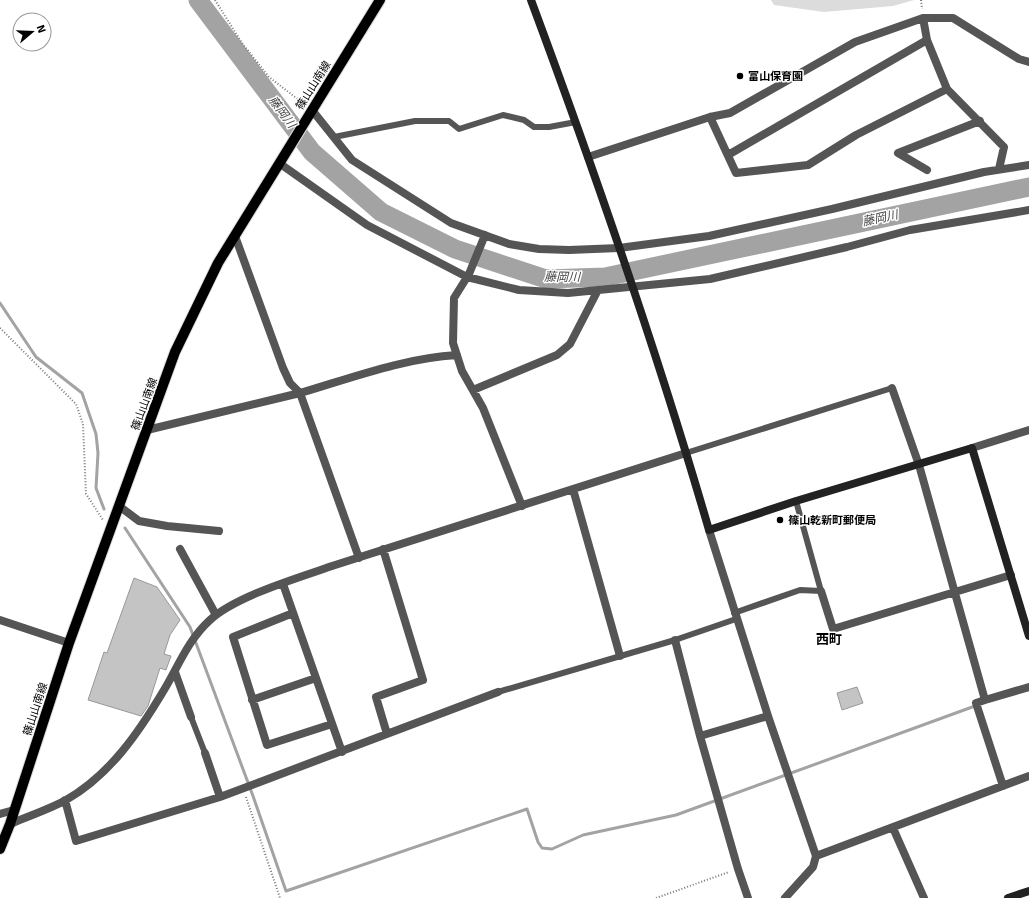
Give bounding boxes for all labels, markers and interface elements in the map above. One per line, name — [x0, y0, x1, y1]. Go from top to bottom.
north arrow — [12, 12, 52, 52]
text: N — [34, 23, 48, 35]
street label: 篠山山南線 — [293, 58, 334, 112]
place label: 富山保育園 — [748, 70, 803, 83]
marker: 富山保育園 — [735, 71, 745, 81]
water label: 藤岡川 — [265, 93, 300, 133]
water label: 藤岡川 — [861, 207, 901, 230]
water label: 藤岡川 — [544, 270, 582, 285]
street label: 篠山山南線 — [129, 376, 160, 432]
place label: 篠山乾新町郵便局 — [788, 514, 876, 527]
marker: 篠山乾新町郵便局 — [775, 515, 785, 525]
district label: 西町 — [816, 632, 842, 648]
street label: 篠山山南線 — [21, 681, 50, 737]

